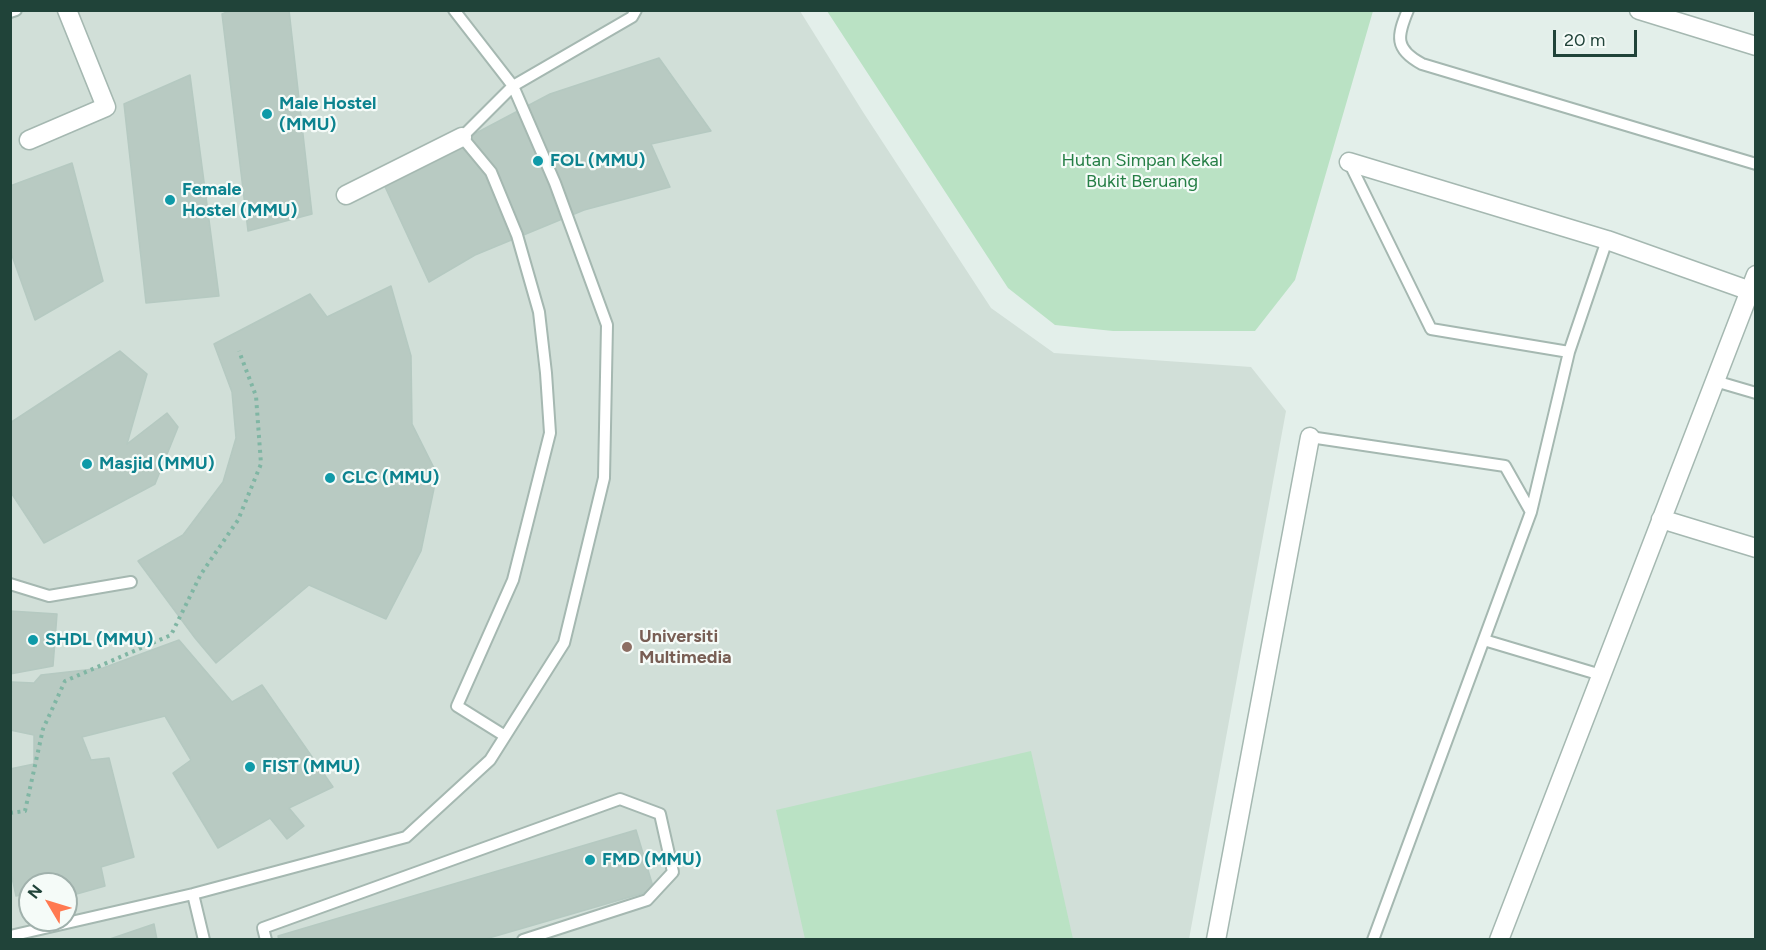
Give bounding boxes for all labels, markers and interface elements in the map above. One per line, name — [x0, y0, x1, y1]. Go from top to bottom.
scale bar — [1556, 18, 1640, 56]
text: 20 m — [1564, 29, 1605, 51]
place label: Male Hostel (MMU) — [279, 93, 377, 136]
marker: Male Hostel (MMU) — [260, 107, 274, 121]
place label: FOL (MMU) — [550, 150, 645, 172]
park label: Hutan Simpan Kekal Bukit Beruang — [1061, 150, 1223, 192]
marker: FOL (MMU) — [531, 154, 545, 168]
place label: Female Hostel (MMU) — [182, 179, 297, 222]
marker: Female Hostel (MMU) — [163, 193, 177, 207]
place label: Masjid (MMU) — [99, 453, 215, 475]
marker: Masjid (MMU) — [80, 457, 94, 471]
place label: CLC (MMU) — [342, 467, 439, 489]
marker: CLC (MMU) — [323, 471, 337, 485]
place label: Universiti Multimedia — [639, 626, 732, 668]
place label: SHDL (MMU) — [45, 629, 153, 651]
marker: SHDL (MMU) — [26, 633, 40, 647]
marker: Universiti Multimedia — [620, 640, 634, 654]
place label: FIST (MMU) — [262, 756, 360, 778]
marker: FIST (MMU) — [243, 760, 257, 774]
place label: FMD (MMU) — [602, 849, 702, 871]
marker: FMD (MMU) — [583, 853, 597, 867]
north arrow — [18, 872, 78, 932]
text: N — [24, 881, 46, 903]

